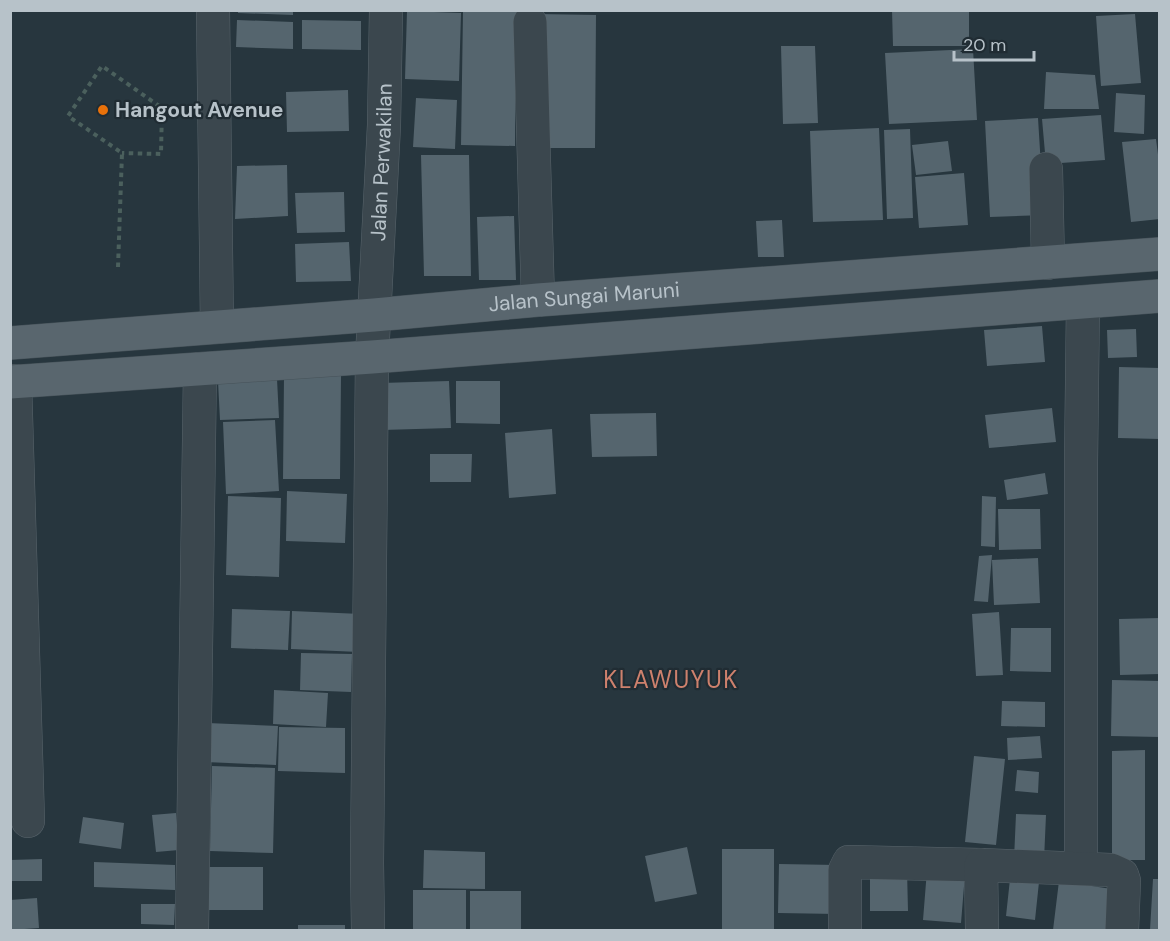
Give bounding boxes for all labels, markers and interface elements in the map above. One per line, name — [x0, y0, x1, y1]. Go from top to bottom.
scale bar — [954, 24, 1034, 62]
text: 20 m — [963, 33, 1006, 57]
street label: Jalan Perwakilan — [364, 83, 399, 242]
place label: Hangout Avenue — [115, 96, 283, 124]
marker: Hangout Avenue — [96, 103, 110, 117]
street label: Jalan Sungai Maruni — [487, 276, 681, 318]
district label: KLAWUYUK — [603, 664, 739, 695]

